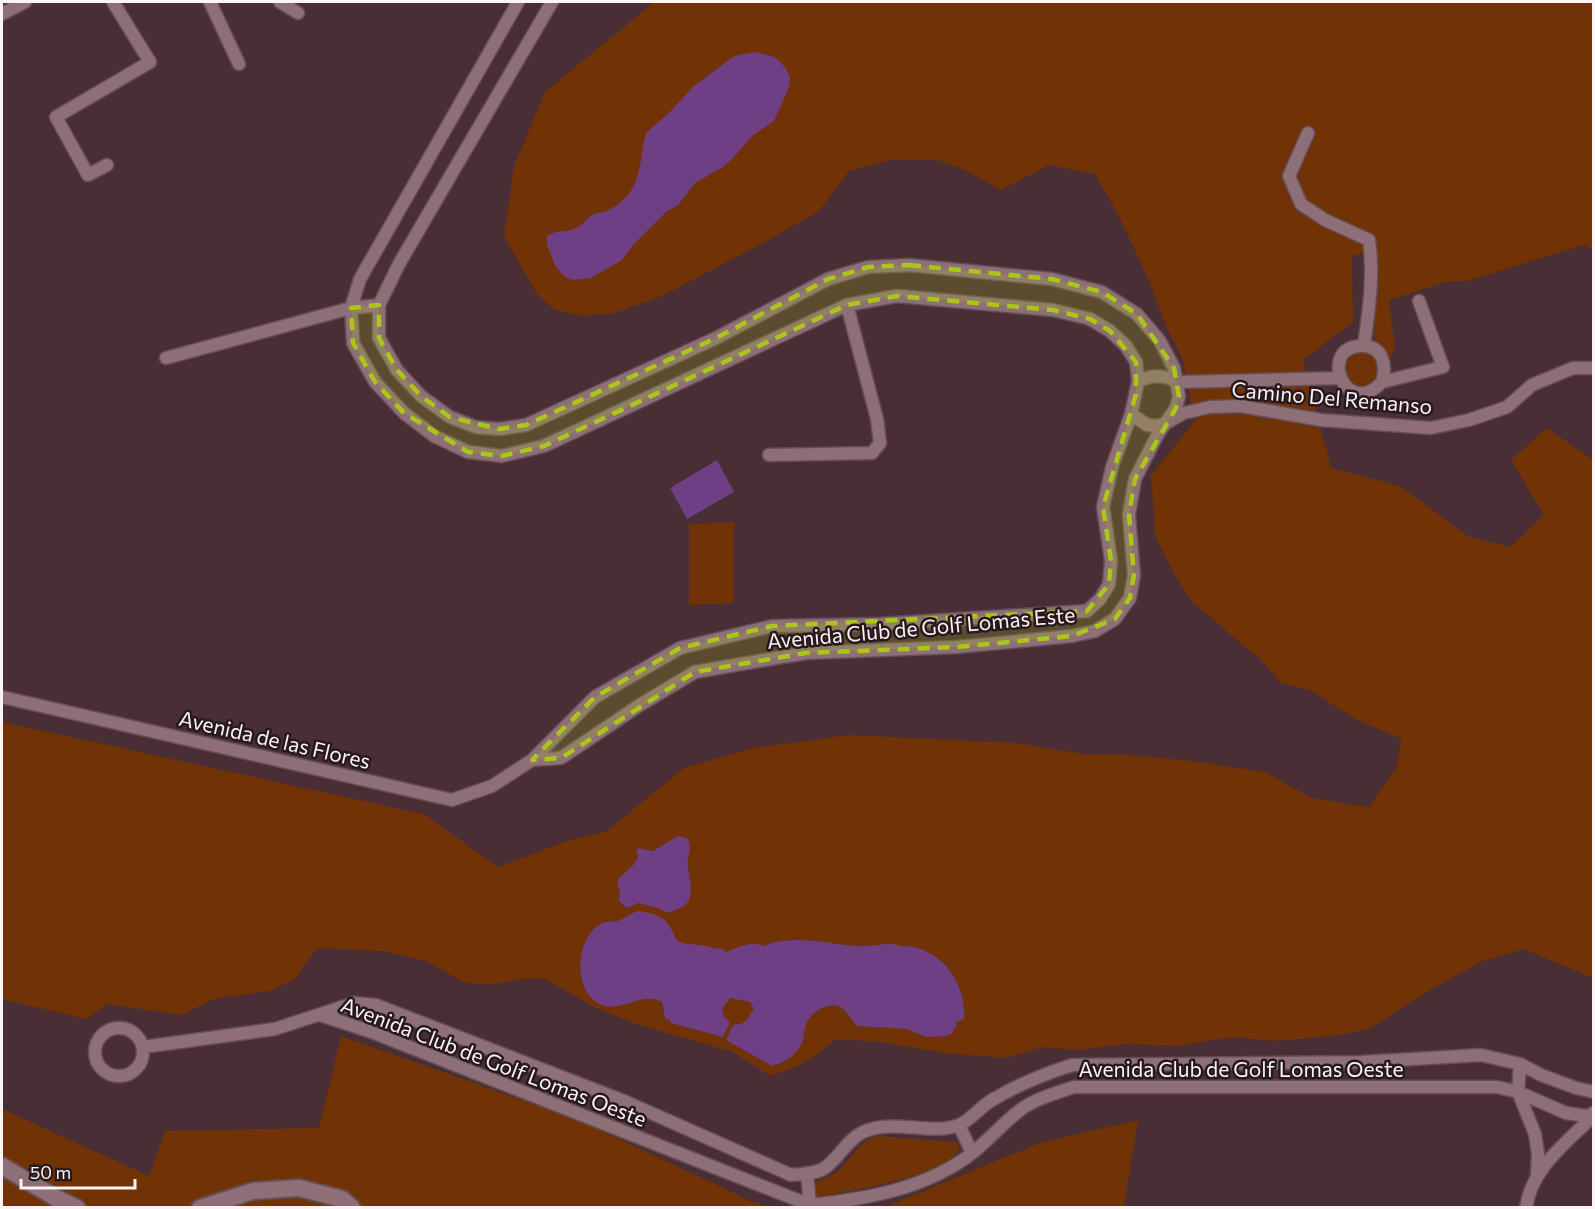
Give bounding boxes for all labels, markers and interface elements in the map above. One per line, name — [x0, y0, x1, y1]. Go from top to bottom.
street label: Camino Del Remanso — [1231, 376, 1433, 418]
street label: Avenida Club de Golf Lomas Este — [766, 601, 1076, 653]
street label: Avenida de las Flores — [177, 705, 373, 773]
street label: Avenida Club de Golf Lomas Oeste — [338, 991, 650, 1131]
street label: Avenida Club de Golf Lomas Oeste — [1078, 1056, 1404, 1081]
scale bar — [21, 1152, 135, 1190]
text: 50 m — [30, 1161, 71, 1183]

